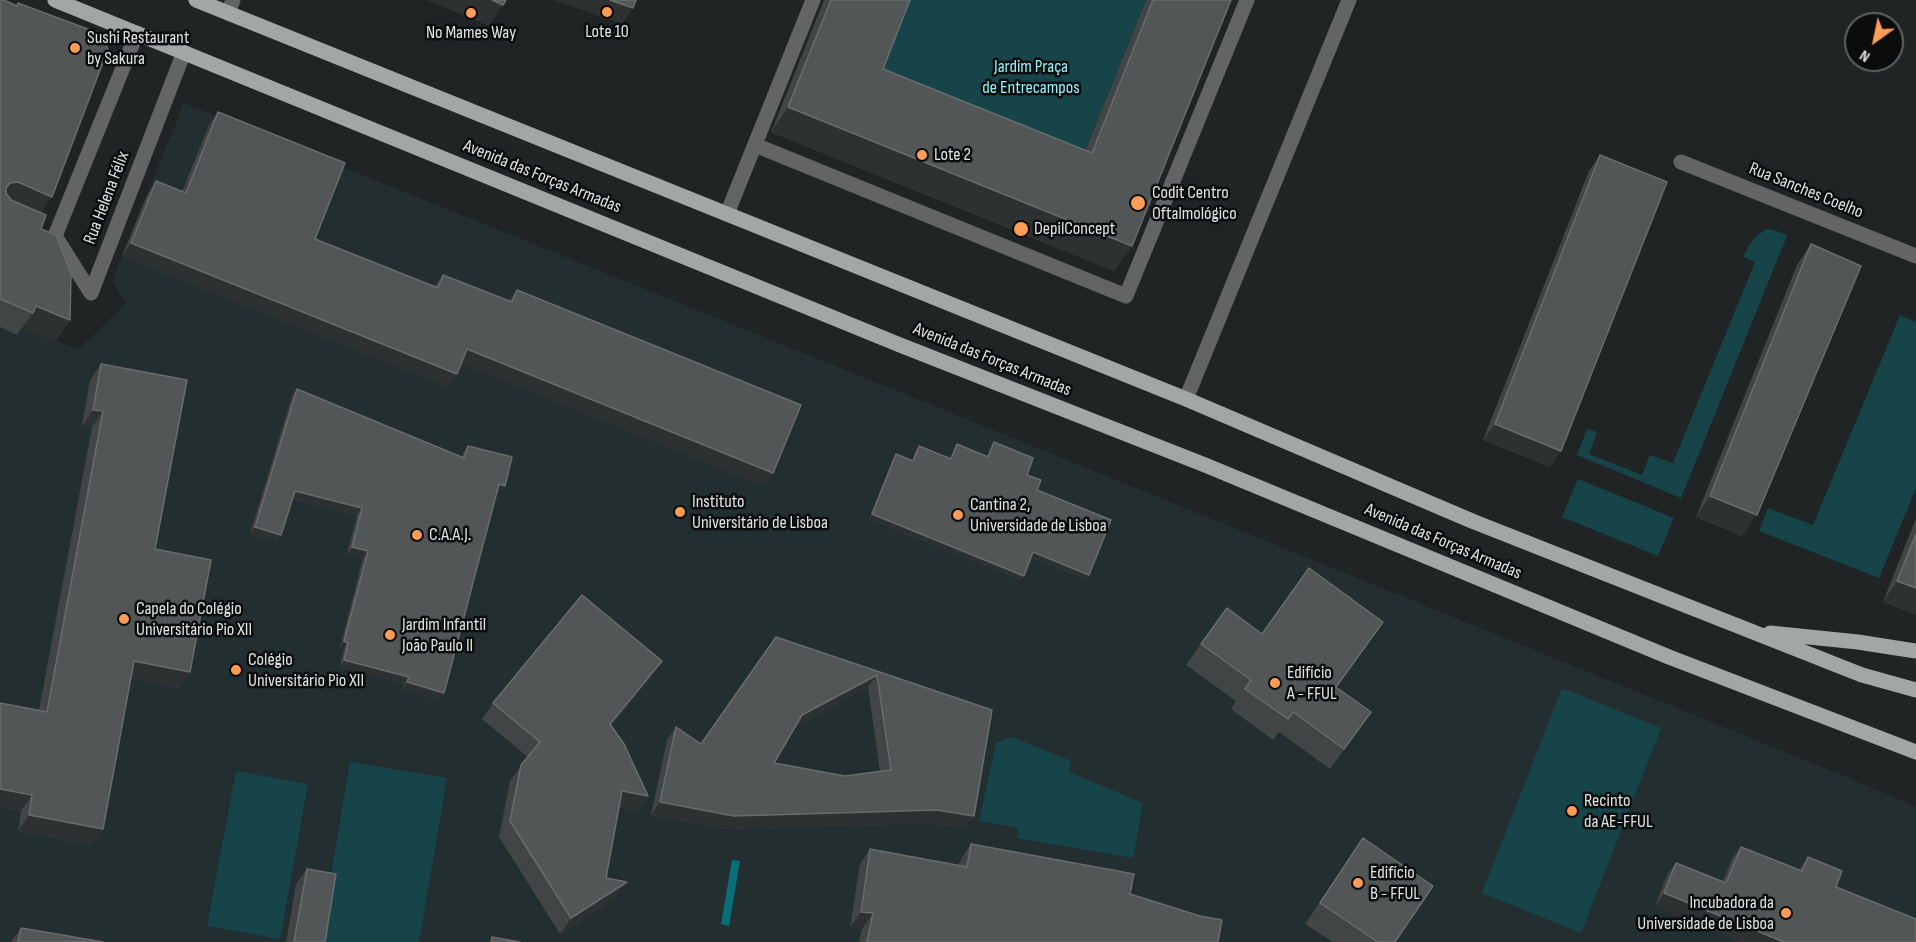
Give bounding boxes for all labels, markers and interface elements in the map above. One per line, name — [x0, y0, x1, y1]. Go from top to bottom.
marker: Lote 10 — [600, 5, 614, 19]
marker: No Mames Way — [464, 6, 478, 20]
north arrow — [1844, 12, 1904, 72]
place label: Lote 10 — [585, 21, 629, 43]
place label: No Mames Way — [426, 22, 516, 44]
place label: Sushi Restaurant by Sakura — [87, 27, 189, 70]
marker: Sushi Restaurant by Sakura — [68, 41, 82, 55]
text: N — [1856, 46, 1874, 66]
park label: Jardim Praça de Entrecampos — [982, 56, 1080, 98]
street label: Avenida das Forças Armadas — [460, 135, 624, 219]
place label: Lote 2 — [934, 144, 971, 166]
marker: Lote 2 — [915, 148, 929, 162]
street label: Rua Helena Félix — [79, 149, 135, 247]
street label: Rua Sanches Coelho — [1746, 158, 1866, 224]
place label: Codit Centro Oftalmológico — [1152, 182, 1237, 224]
marker: Codit Centro Oftalmológico — [1129, 194, 1147, 212]
place label: DepilConcept — [1034, 218, 1115, 240]
marker: DepilConcept — [1012, 220, 1030, 238]
street label: Avenida das Forças Armadas — [910, 318, 1074, 402]
place label: Instituto Universitário de Lisboa — [692, 491, 828, 534]
place label: Cantina 2, Universidade de Lisboa — [970, 494, 1107, 536]
street label: Avenida das Forças Armadas — [1361, 499, 1525, 585]
marker: Instituto Universitário de Lisboa — [673, 505, 687, 519]
marker: Cantina 2, Universidade de Lisboa — [951, 508, 965, 522]
place label: C.A.A.J. — [429, 524, 471, 546]
marker: C.A.A.J. — [410, 528, 424, 542]
place label: Capela do Colégio Universitário Pio XII — [136, 598, 252, 640]
marker: Capela do Colégio Universitário Pio XII — [117, 612, 131, 626]
place label: Jardim Infantil João Paulo II — [402, 614, 486, 656]
marker: Jardim Infantil João Paulo II — [383, 628, 397, 642]
place label: Colégio Universitário Pio XII — [248, 649, 364, 692]
place label: Edifício A - FFUL — [1287, 662, 1337, 704]
marker: Colégio Universitário Pio XII — [229, 663, 243, 677]
marker: Edifício A - FFUL — [1268, 676, 1282, 690]
place label: Recinto da AE-FFUL — [1584, 790, 1653, 832]
marker: Recinto da AE-FFUL — [1565, 804, 1579, 818]
place label: Edifício B - FFUL — [1370, 862, 1420, 904]
marker: Edifício B - FFUL — [1351, 876, 1365, 890]
place label: Incubadora da Universidade de Lisboa — [1637, 892, 1774, 934]
marker: Incubadora da Universidade de Lisboa — [1779, 906, 1793, 920]

